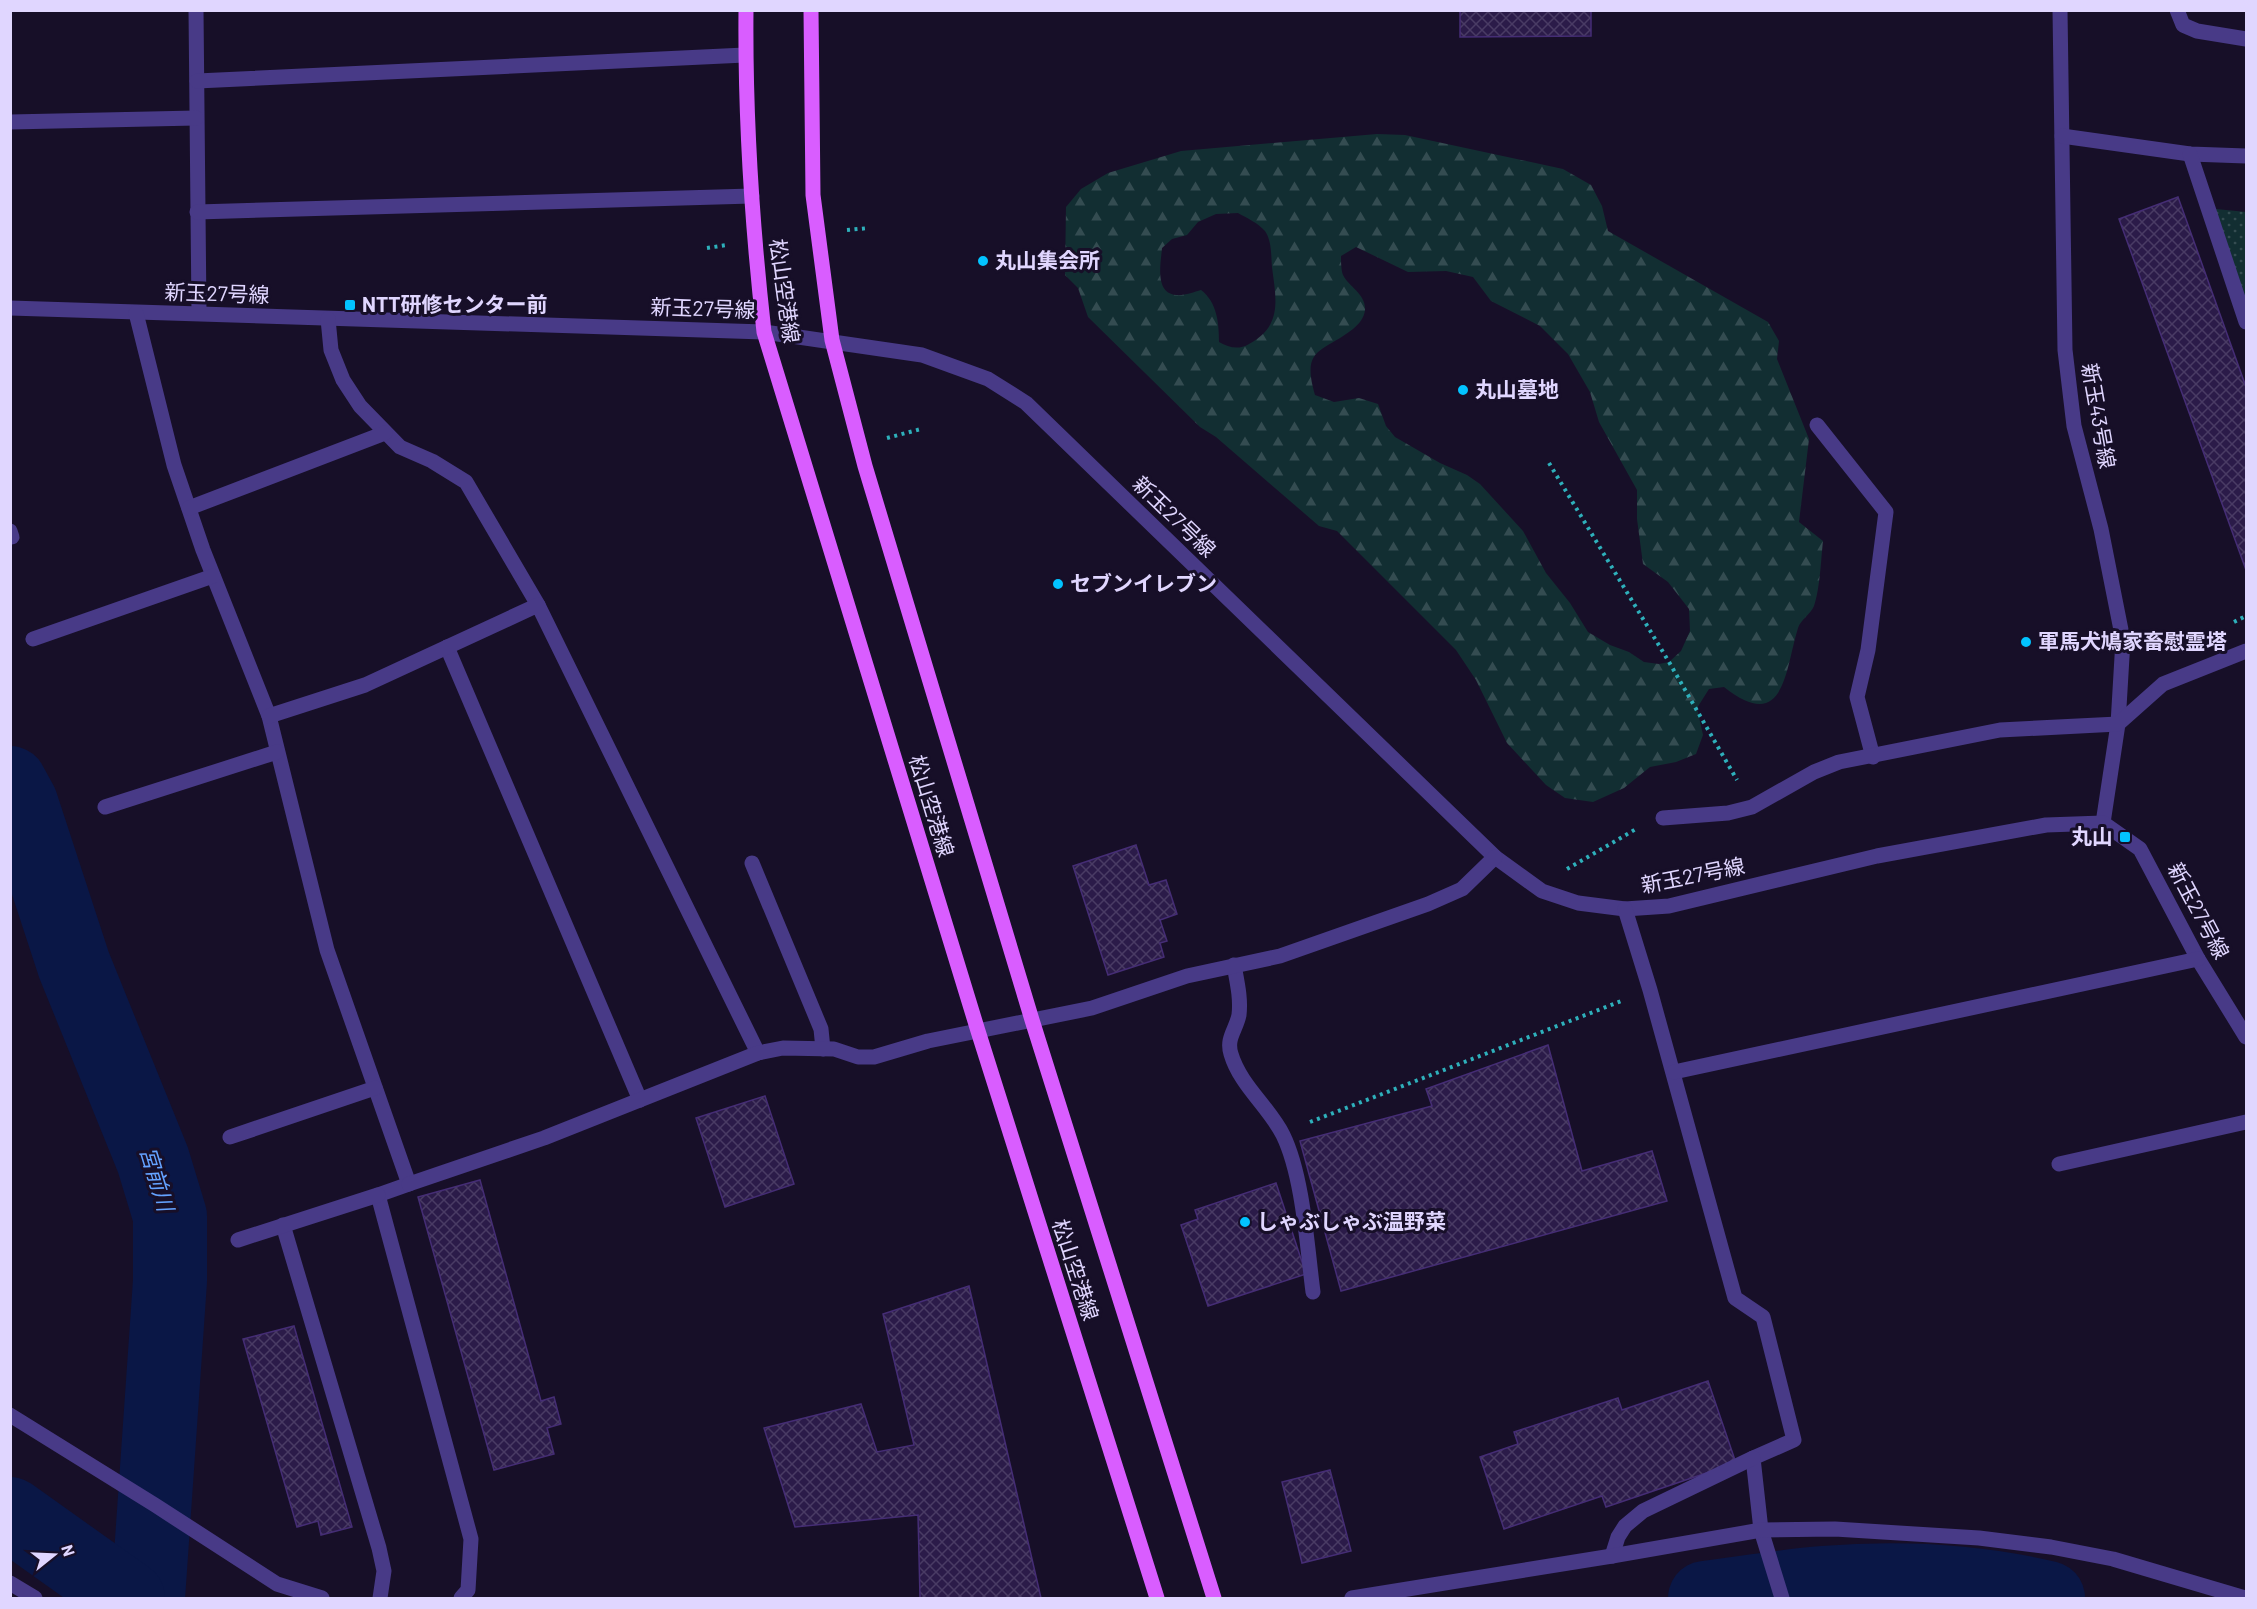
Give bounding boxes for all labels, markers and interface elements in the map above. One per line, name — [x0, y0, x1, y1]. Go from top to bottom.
street label: 松山空港線 — [766, 237, 805, 345]
place label: 丸山集会所 — [995, 247, 1100, 272]
marker: 丸山集会所 — [976, 254, 990, 268]
street label: 新玉27号線 — [164, 278, 270, 307]
place label: NTT研修センター前 — [362, 291, 548, 316]
street label: 新玉27号線 — [650, 293, 756, 322]
marker: NTT研修センター前 — [343, 298, 357, 312]
street label: 新玉43号線 — [2078, 361, 2121, 470]
place label: 丸山墓地 — [1475, 376, 1559, 401]
marker: 丸山墓地 — [1456, 383, 1470, 397]
street label: 新玉27号線 — [1129, 470, 1222, 561]
place label: セブンイレブン — [1070, 570, 1217, 595]
marker: セブンイレブン — [1051, 577, 1065, 591]
place label: 軍馬犬鳩家畜慰霊塔 — [2038, 628, 2227, 653]
marker: 軍馬犬鳩家畜慰霊塔 — [2019, 635, 2033, 649]
street label: 松山空港線 — [905, 752, 960, 859]
place label: 丸山 — [2071, 823, 2113, 848]
marker: 丸山 — [2118, 830, 2132, 844]
street label: 新玉27号線 — [1639, 852, 1747, 897]
street label: 新玉27号線 — [2164, 858, 2235, 963]
water label: 宮前川 — [136, 1143, 181, 1216]
place label: しゃぶしゃぶ温野菜 — [1257, 1208, 1446, 1233]
marker: しゃぶしゃぶ温野菜 — [1238, 1215, 1252, 1229]
street label: 松山空港線 — [1048, 1216, 1105, 1323]
north arrow — [24, 1525, 84, 1585]
text: N — [58, 1542, 79, 1558]

